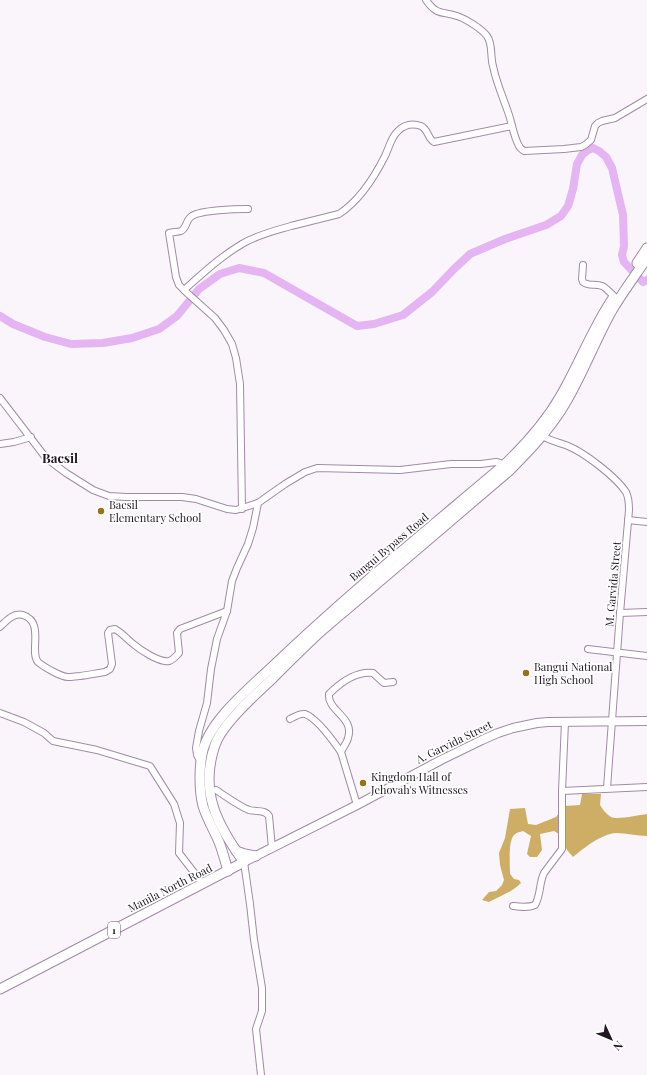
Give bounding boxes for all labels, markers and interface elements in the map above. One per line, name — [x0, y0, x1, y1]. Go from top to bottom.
district label: Bacsil — [42, 449, 78, 466]
place label: Bacsil Elementary School — [109, 497, 201, 525]
marker: Bacsil Elementary School — [96, 506, 106, 516]
street label: Bangui Bypass Road — [346, 509, 432, 584]
street label: M. Garvida Street — [601, 540, 624, 627]
place label: Bangui National High School — [534, 659, 612, 687]
marker: Bangui National High School — [521, 668, 531, 678]
street label: A. Garvida Street — [412, 717, 495, 767]
place label: Kingdom Hall of Jehovah's Witnesses — [370, 769, 468, 797]
marker: Kingdom Hall of Jehovah's Witnesses — [358, 778, 368, 788]
street label: Manila North Road — [125, 860, 215, 915]
road number: 1 — [108, 922, 120, 938]
north arrow — [591, 1019, 631, 1059]
text: N — [610, 1038, 627, 1054]

